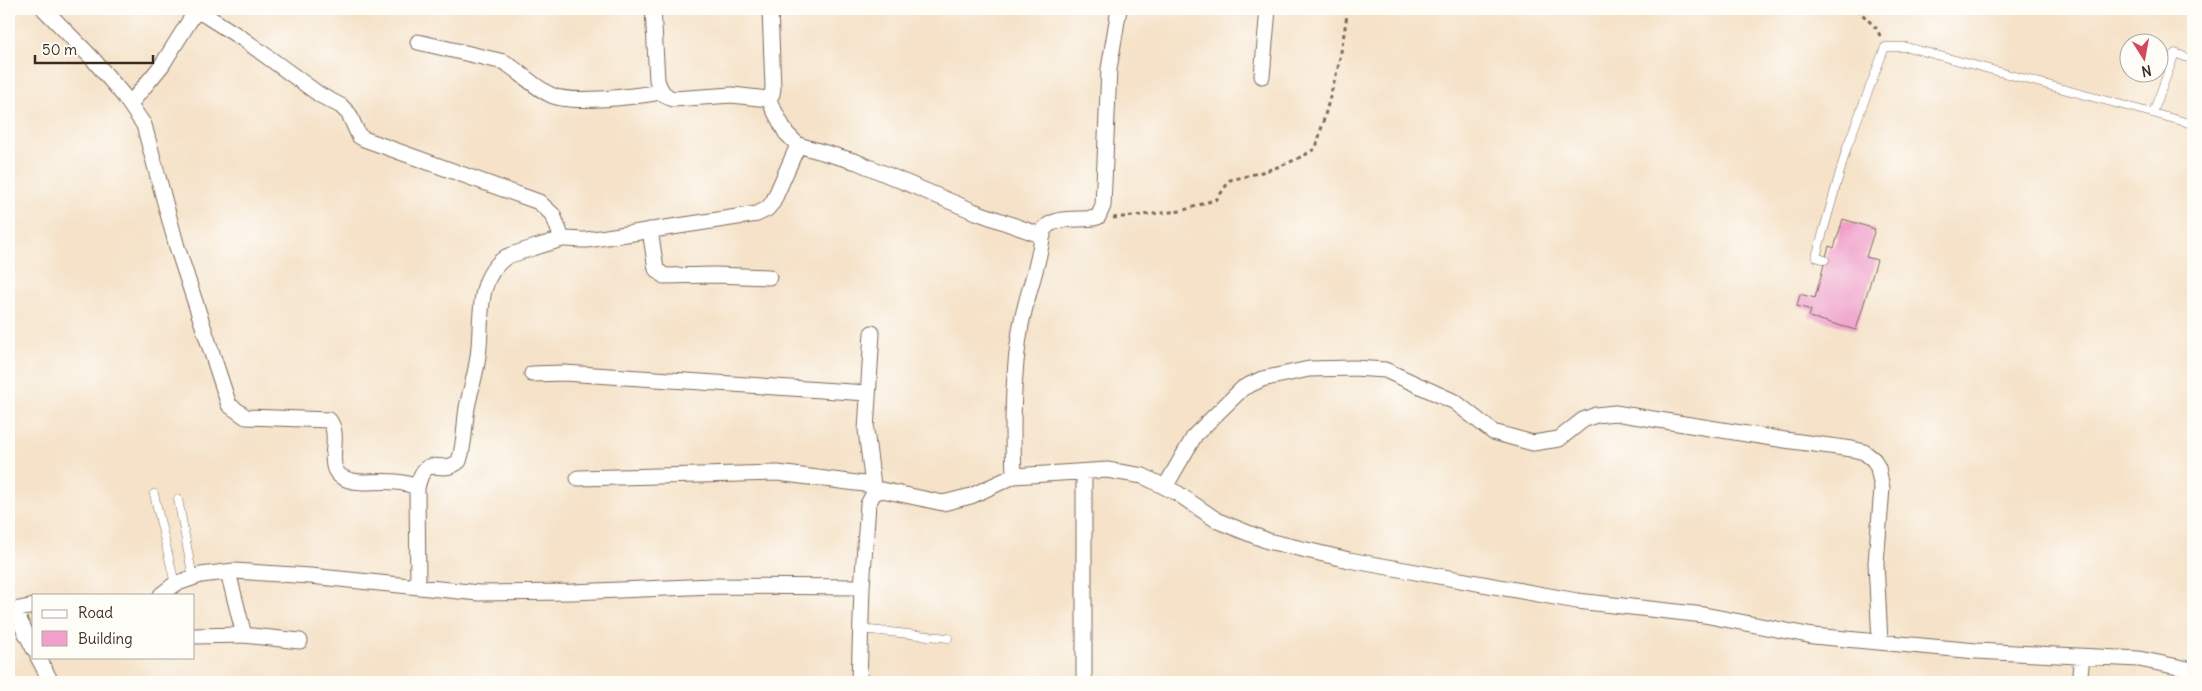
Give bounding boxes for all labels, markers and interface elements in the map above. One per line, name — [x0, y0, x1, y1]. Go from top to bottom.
scale bar — [35, 32, 152, 64]
north arrow — [2120, 32, 2170, 82]
text: 50 m — [42, 40, 77, 59]
text: N — [2140, 61, 2153, 81]
legend — [32, 594, 195, 658]
text: Road — [78, 603, 113, 622]
text: Building — [78, 629, 133, 648]

